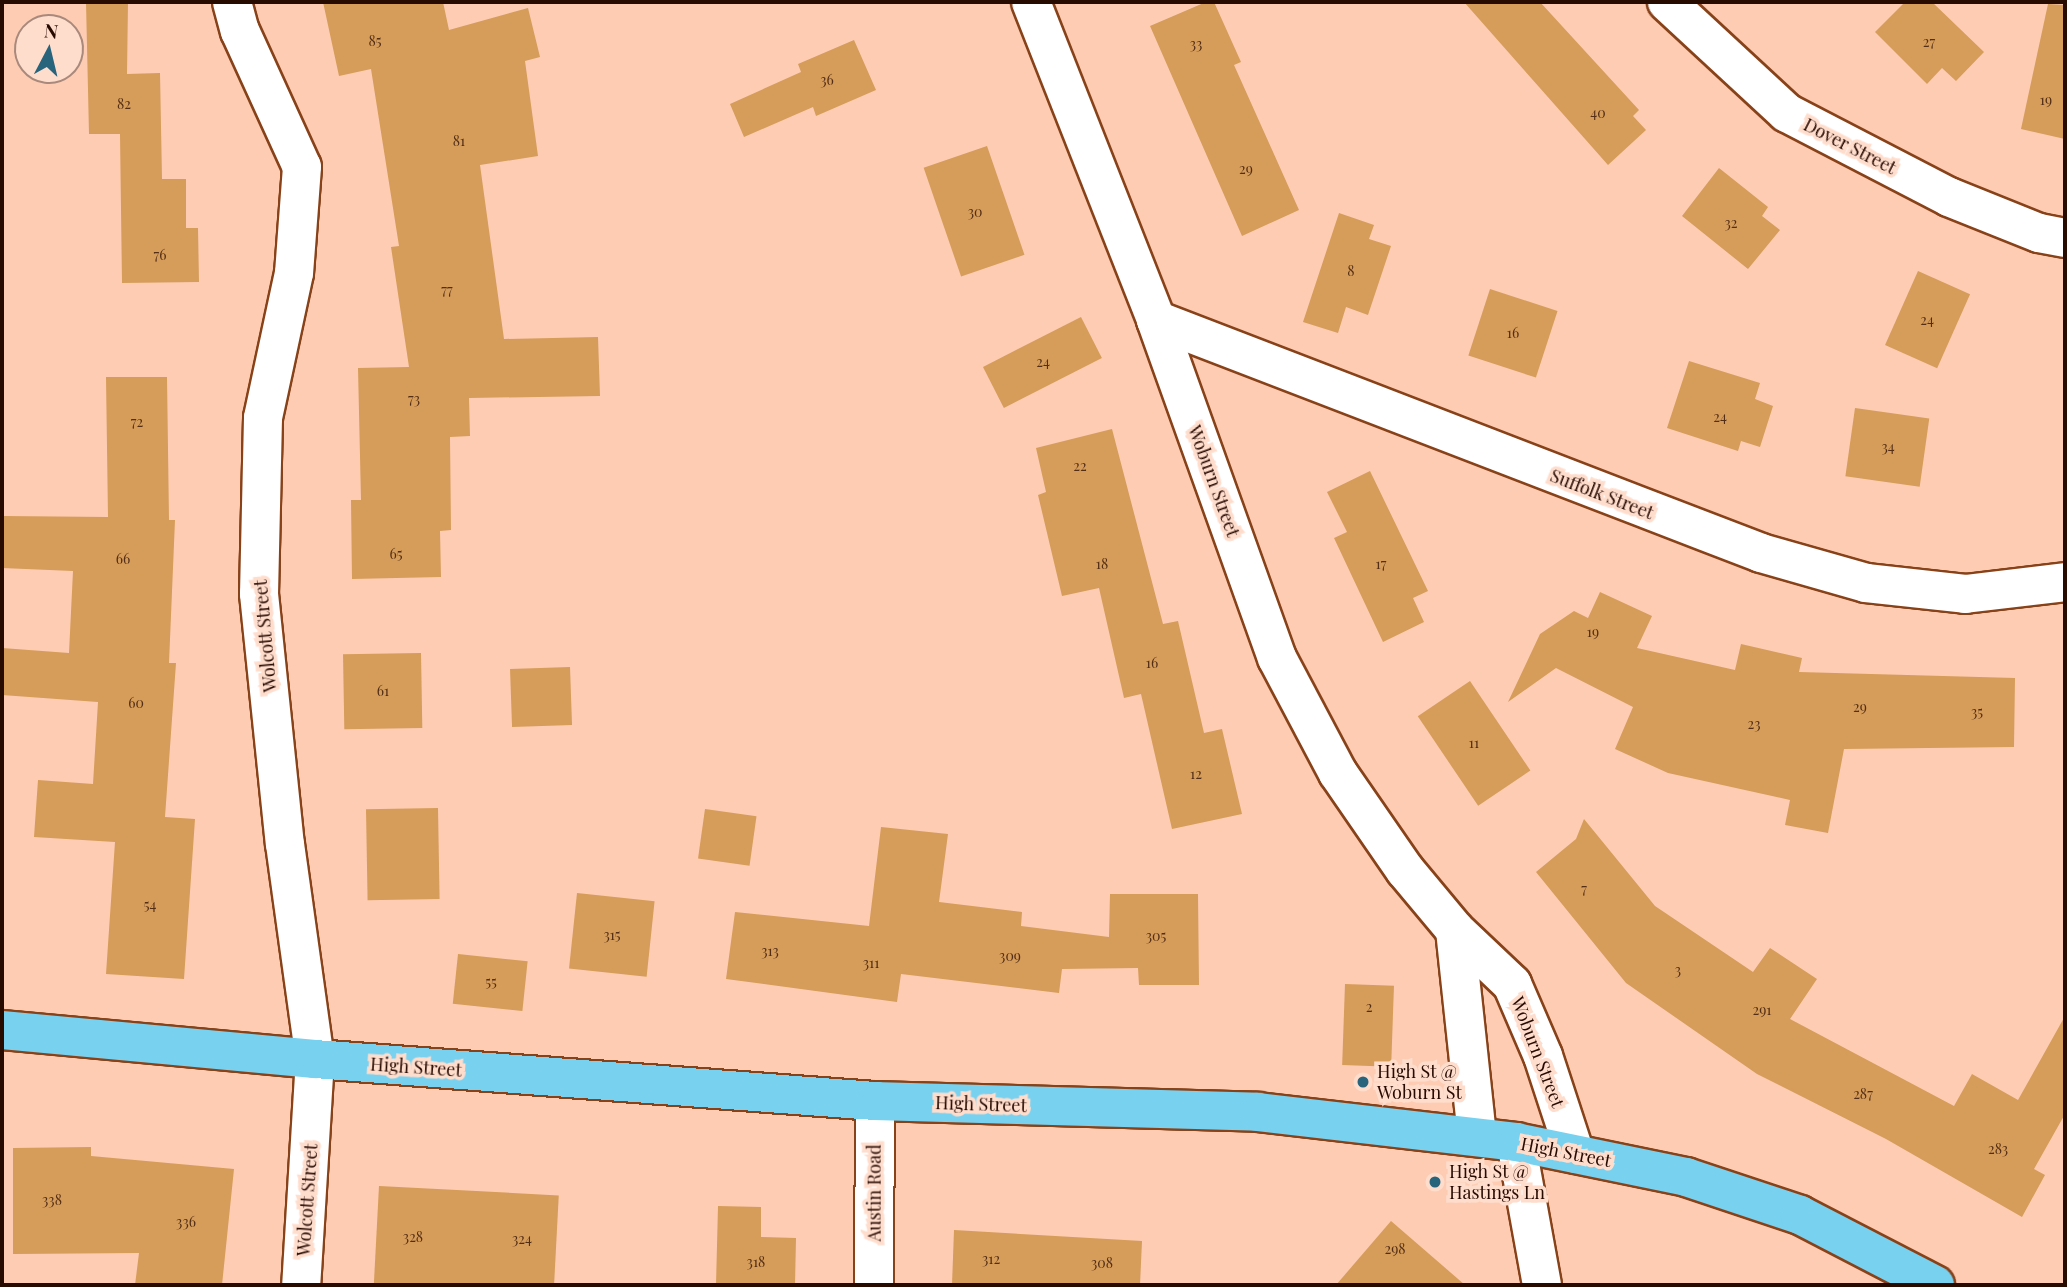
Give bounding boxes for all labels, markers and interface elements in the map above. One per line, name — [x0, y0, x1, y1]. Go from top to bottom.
north arrow — [14, 14, 84, 84]
text: N — [43, 16, 60, 44]
house number: 85 — [368, 33, 382, 49]
house number: 27 — [1923, 34, 1935, 50]
house number: 33 — [1190, 36, 1202, 52]
house number: 36 — [820, 72, 834, 88]
house number: 19 — [2040, 92, 2052, 108]
house number: 82 — [117, 96, 131, 112]
house number: 40 — [1590, 105, 1606, 121]
street label: Dover Street — [1800, 113, 1900, 179]
house number: 81 — [453, 133, 465, 149]
house number: 29 — [1239, 161, 1253, 177]
house number: 30 — [968, 204, 982, 220]
house number: 32 — [1724, 215, 1738, 231]
house number: 76 — [154, 247, 166, 263]
house number: 8 — [1347, 263, 1355, 279]
house number: 77 — [441, 282, 453, 298]
house number: 24 — [1920, 312, 1934, 328]
house number: 16 — [1507, 325, 1519, 341]
house number: 24 — [1036, 354, 1050, 370]
house number: 73 — [408, 391, 420, 407]
house number: 24 — [1713, 409, 1727, 425]
house number: 72 — [131, 414, 143, 430]
street label: Woburn Street — [1184, 422, 1244, 540]
house number: 34 — [1881, 439, 1895, 455]
house number: 22 — [1073, 458, 1087, 474]
street label: Suffolk Street — [1547, 464, 1657, 524]
house number: 65 — [389, 546, 403, 562]
house number: 66 — [116, 551, 130, 567]
house number: 18 — [1096, 556, 1108, 572]
house number: 17 — [1376, 556, 1386, 572]
street label: Wolcott Street — [249, 579, 281, 693]
house number: 19 — [1587, 624, 1599, 640]
house number: 16 — [1146, 655, 1158, 671]
house number: 61 — [377, 683, 389, 699]
house number: 60 — [128, 695, 144, 711]
house number: 29 — [1853, 699, 1867, 715]
house number: 35 — [1971, 704, 1983, 720]
house number: 23 — [1747, 716, 1761, 732]
house number: 11 — [1469, 735, 1479, 751]
house number: 12 — [1190, 766, 1202, 782]
house number: 7 — [1581, 881, 1587, 897]
house number: 54 — [144, 897, 156, 913]
house number: 315 — [603, 927, 621, 943]
house number: 305 — [1146, 928, 1166, 944]
house number: 313 — [761, 943, 779, 959]
house number: 309 — [999, 948, 1021, 964]
house number: 311 — [863, 955, 879, 971]
house number: 3 — [1675, 962, 1681, 978]
house number: 55 — [485, 974, 497, 990]
street label: Woburn Street — [1507, 993, 1569, 1111]
house number: 2 — [1366, 999, 1372, 1015]
house number: 291 — [1752, 1002, 1772, 1018]
street label: High Street — [369, 1053, 463, 1081]
place label: High St @ Woburn St — [1377, 1061, 1462, 1104]
marker: High St @ Woburn St — [1355, 1074, 1371, 1090]
house number: 287 — [1853, 1086, 1873, 1102]
street label: High Street — [935, 1092, 1027, 1116]
street label: High Street — [1519, 1133, 1613, 1171]
house number: 283 — [1988, 1141, 2008, 1157]
street label: Wolcott Street — [292, 1143, 322, 1257]
street label: Austin Road — [863, 1144, 885, 1242]
place label: High St @ Hastings Ln — [1449, 1161, 1545, 1204]
marker: High St @ Hastings Ln — [1427, 1174, 1443, 1190]
house number: 338 — [42, 1192, 62, 1208]
house number: 336 — [176, 1214, 196, 1230]
house number: 328 — [403, 1229, 423, 1245]
house number: 324 — [512, 1231, 532, 1247]
house number: 298 — [1384, 1241, 1406, 1257]
house number: 312 — [982, 1251, 1000, 1267]
house number: 318 — [747, 1254, 765, 1270]
house number: 308 — [1091, 1255, 1113, 1271]

